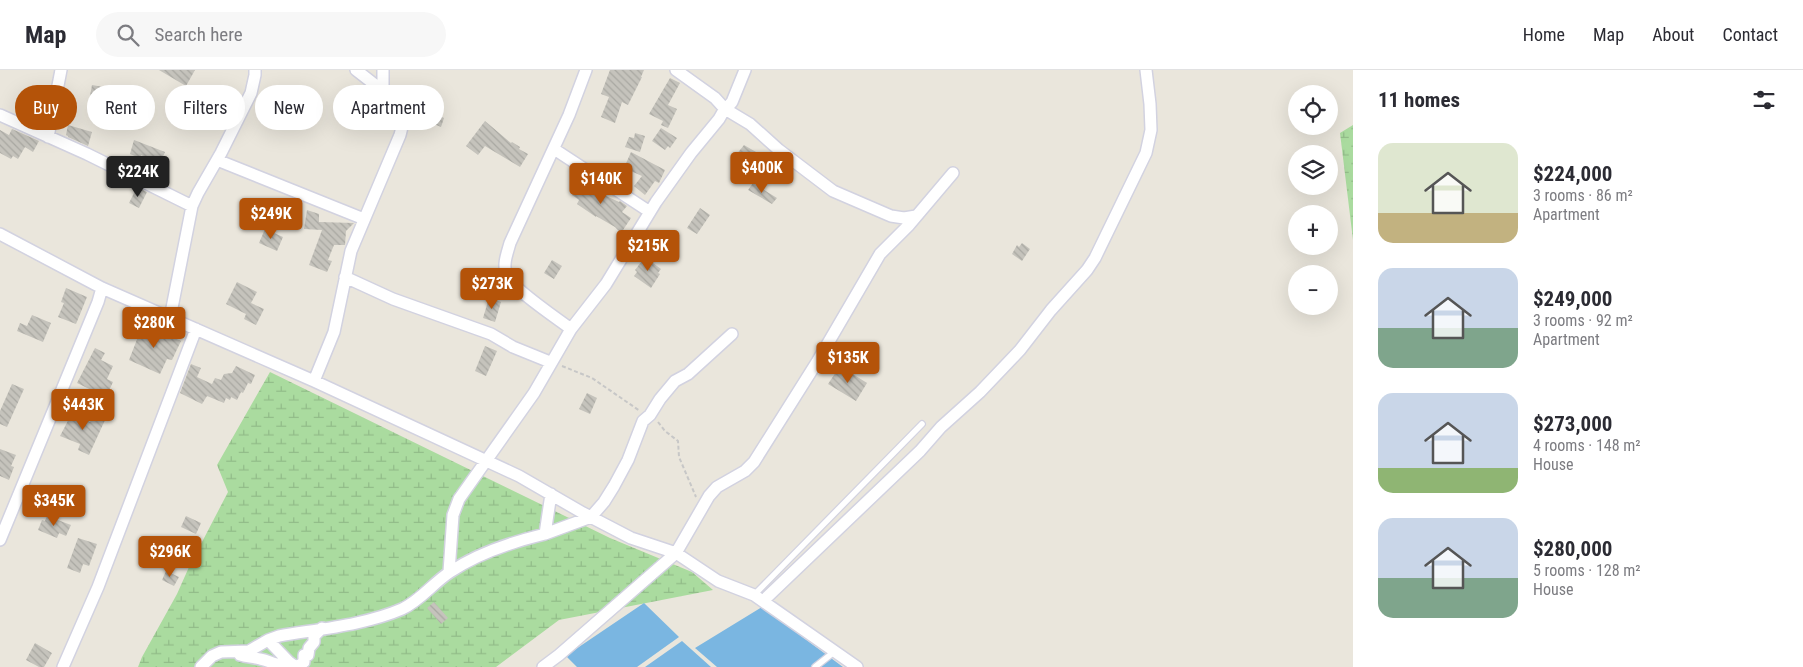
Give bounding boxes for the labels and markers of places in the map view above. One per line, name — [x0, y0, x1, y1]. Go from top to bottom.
pin: $400K — [727, 152, 797, 194]
pin: $224K — [103, 156, 173, 198]
pin: $140K — [566, 162, 636, 205]
pin: $249K — [236, 198, 306, 240]
pin: $215K — [613, 230, 683, 272]
pin: $273K — [457, 268, 527, 310]
pin: $280K — [119, 306, 189, 349]
pin: $135K — [813, 342, 883, 384]
pin: $443K — [48, 388, 118, 431]
pin: $345K — [19, 484, 89, 527]
pin: $296K — [135, 536, 205, 578]

